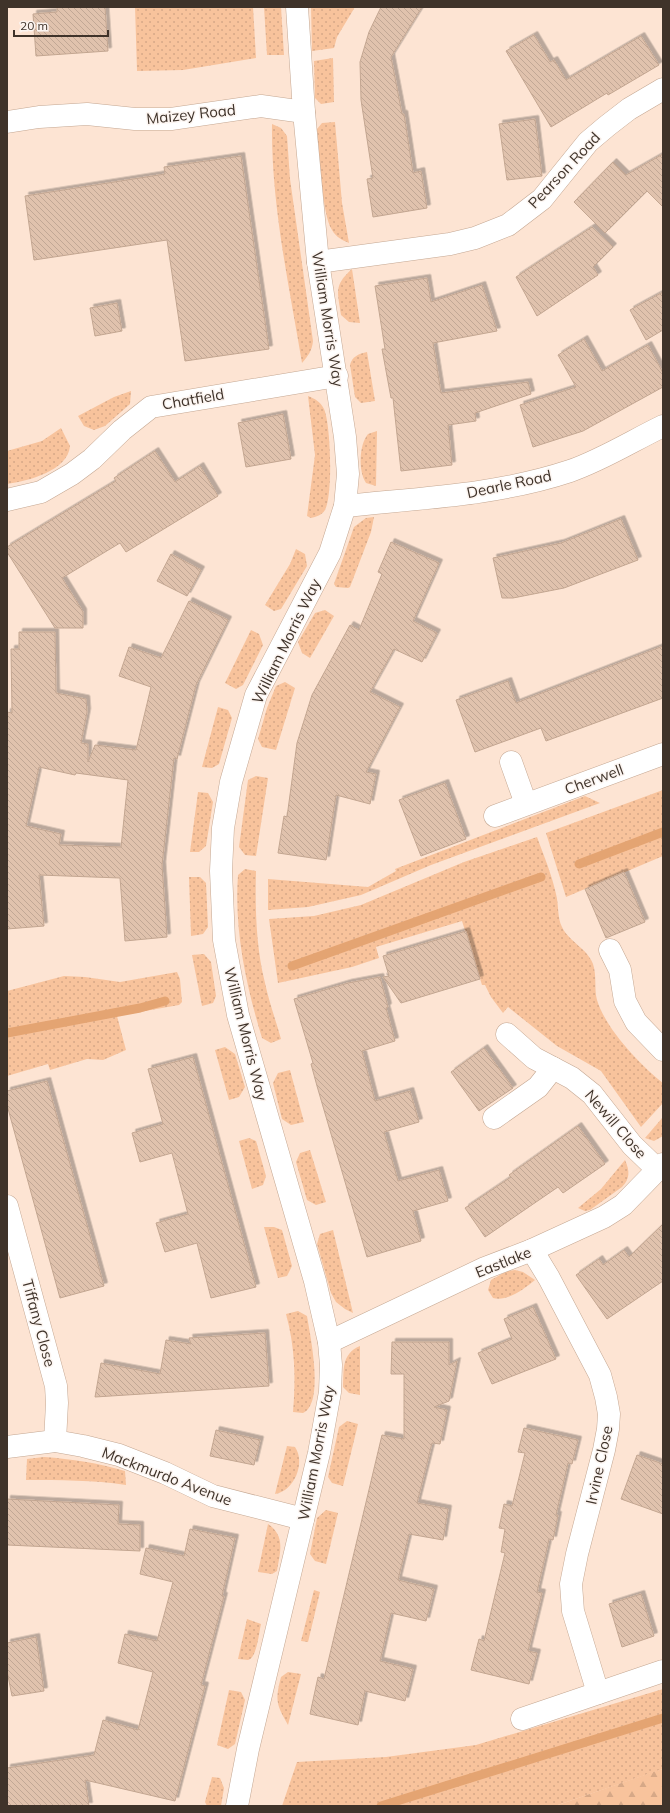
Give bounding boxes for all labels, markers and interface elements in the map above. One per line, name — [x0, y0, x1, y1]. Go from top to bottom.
scale bar — [14, 12, 108, 38]
text: 20 m — [20, 18, 48, 33]
street label: Maizey Road — [145, 100, 237, 128]
street label: Pearson Road — [524, 128, 604, 212]
street label: William Morris Way — [308, 250, 348, 388]
street label: Chatfield — [160, 384, 226, 414]
street label: Dearle Road — [465, 466, 553, 502]
street label: William Morris Way — [247, 575, 325, 707]
street label: Cherwell — [562, 760, 626, 798]
street label: William Morris Way — [220, 965, 272, 1103]
street label: Newill Close — [581, 1086, 651, 1162]
street label: Eastlake — [472, 1242, 534, 1282]
street label: Tiffany Close — [18, 1277, 60, 1369]
street label: William Morris Way — [294, 1384, 338, 1522]
street label: Irvine Close — [581, 1424, 617, 1506]
street label: Mackmurdo Avenue — [99, 1442, 235, 1510]

